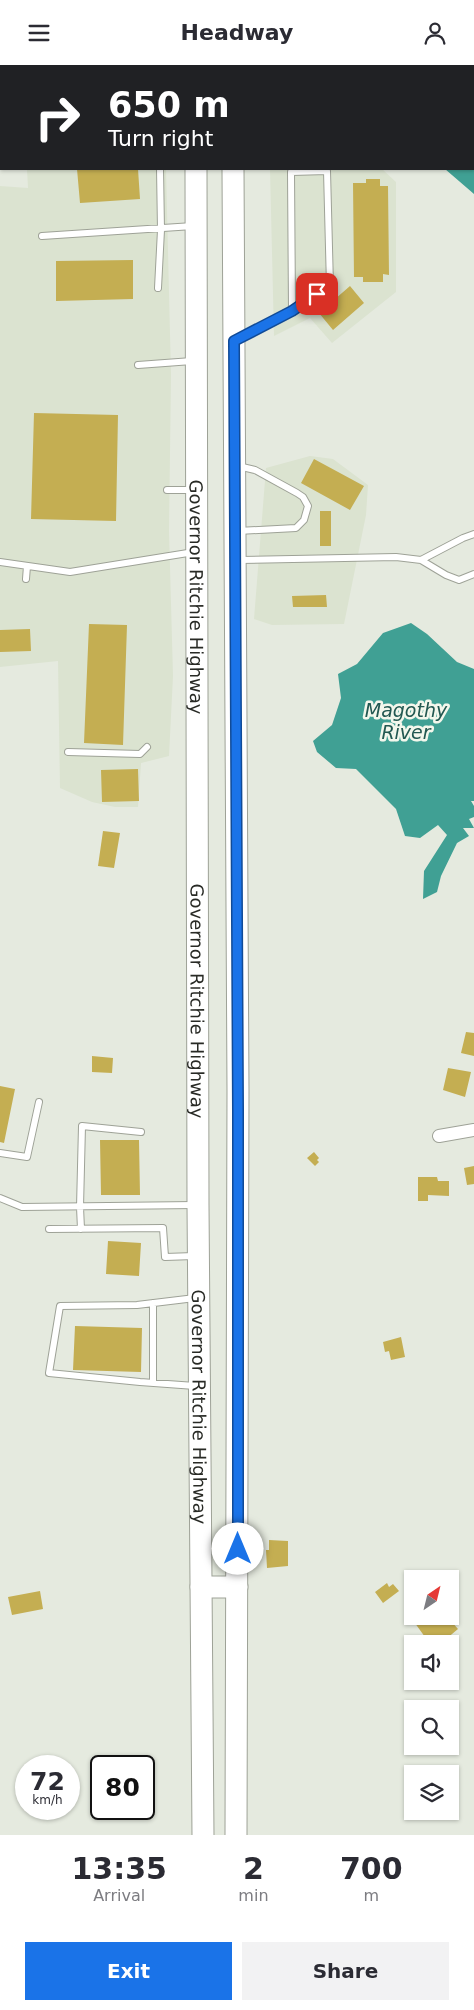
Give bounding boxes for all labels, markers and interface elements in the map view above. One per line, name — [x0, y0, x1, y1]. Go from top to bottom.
icon: menu — [25, 19, 53, 47]
icon: person — [421, 19, 449, 47]
text: Headway — [181, 20, 293, 45]
icon: right — [25, 85, 90, 150]
text: 650 m — [108, 85, 230, 125]
text: Turn right — [108, 126, 213, 151]
pin — [296, 273, 338, 315]
icon: arrive — [303, 280, 331, 308]
street label: Governor Ritchie Highway — [186, 479, 208, 715]
water label: Magothy River — [365, 699, 448, 743]
street label: Governor Ritchie Highway — [187, 883, 208, 1119]
street label: Governor Ritchie Highway — [188, 1289, 211, 1525]
position arrow — [211, 1522, 263, 1574]
north arrow — [404, 1570, 459, 1625]
map controls — [404, 1570, 459, 1820]
button: sound — [404, 1635, 459, 1690]
button: search — [404, 1700, 459, 1755]
speed limit sign: 80 — [90, 1755, 155, 1820]
button: layers — [404, 1765, 459, 1820]
text: 72 — [30, 1767, 65, 1796]
text: km/h — [32, 1793, 63, 1807]
text: 13:35 — [71, 1851, 167, 1886]
text: 2 — [243, 1851, 264, 1886]
text: 700 — [340, 1851, 403, 1886]
text: Arrival — [93, 1886, 145, 1905]
text: min — [238, 1886, 269, 1905]
text: m — [363, 1886, 379, 1905]
button: Exit — [25, 1942, 232, 2000]
button: Share — [242, 1942, 449, 2000]

